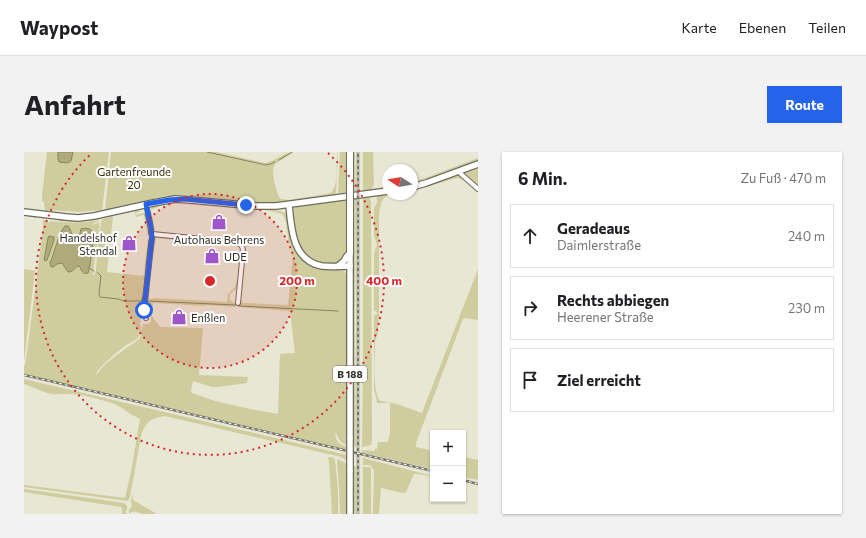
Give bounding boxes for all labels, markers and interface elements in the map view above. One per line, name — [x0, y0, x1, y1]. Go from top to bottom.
text: Waypost — [20, 16, 98, 39]
text: Karte — [681, 19, 717, 36]
text: Ebenen — [739, 19, 786, 36]
text: Teilen — [808, 19, 846, 36]
button: Route — [767, 86, 842, 123]
text: Anfahrt — [24, 87, 126, 121]
north arrow — [382, 164, 418, 200]
park label: Gartenfreunde 20 — [97, 165, 171, 191]
text: 6 Min. — [518, 168, 567, 189]
text: Zu Fuß · 470 m — [740, 170, 826, 186]
route end — [237, 196, 255, 214]
shop icon: Autohaus Behrens — [210, 213, 228, 231]
text: Geradeaus — [557, 219, 630, 237]
icon: ahead — [519, 225, 541, 247]
text: 240 m — [788, 228, 825, 244]
place label: Handelshof Stendal — [60, 231, 118, 257]
place label: Autohaus Behrens — [174, 233, 264, 246]
shop icon: Handelshof Stendal — [120, 234, 138, 252]
text: Daimlerstraße — [557, 237, 641, 253]
shop icon: UDE — [203, 247, 221, 265]
place label: UDE — [224, 250, 247, 263]
text: 200 m — [279, 273, 315, 287]
text: 400 m — [366, 273, 402, 287]
centre of rings — [203, 274, 217, 288]
text: Rechts abbiegen — [557, 291, 669, 309]
icon: right — [519, 297, 541, 319]
text: 230 m — [788, 300, 825, 316]
route start — [135, 301, 153, 319]
shop icon: Enßlen — [170, 308, 188, 326]
text: Heerener Straße — [557, 309, 654, 325]
place label: Enßlen — [191, 311, 225, 324]
road number: B 188 — [333, 366, 367, 382]
icon: arrive — [519, 369, 541, 391]
text: Ziel erreicht — [557, 371, 641, 389]
map controls — [430, 430, 466, 502]
button: + — [430, 430, 466, 466]
button: − — [430, 466, 466, 502]

